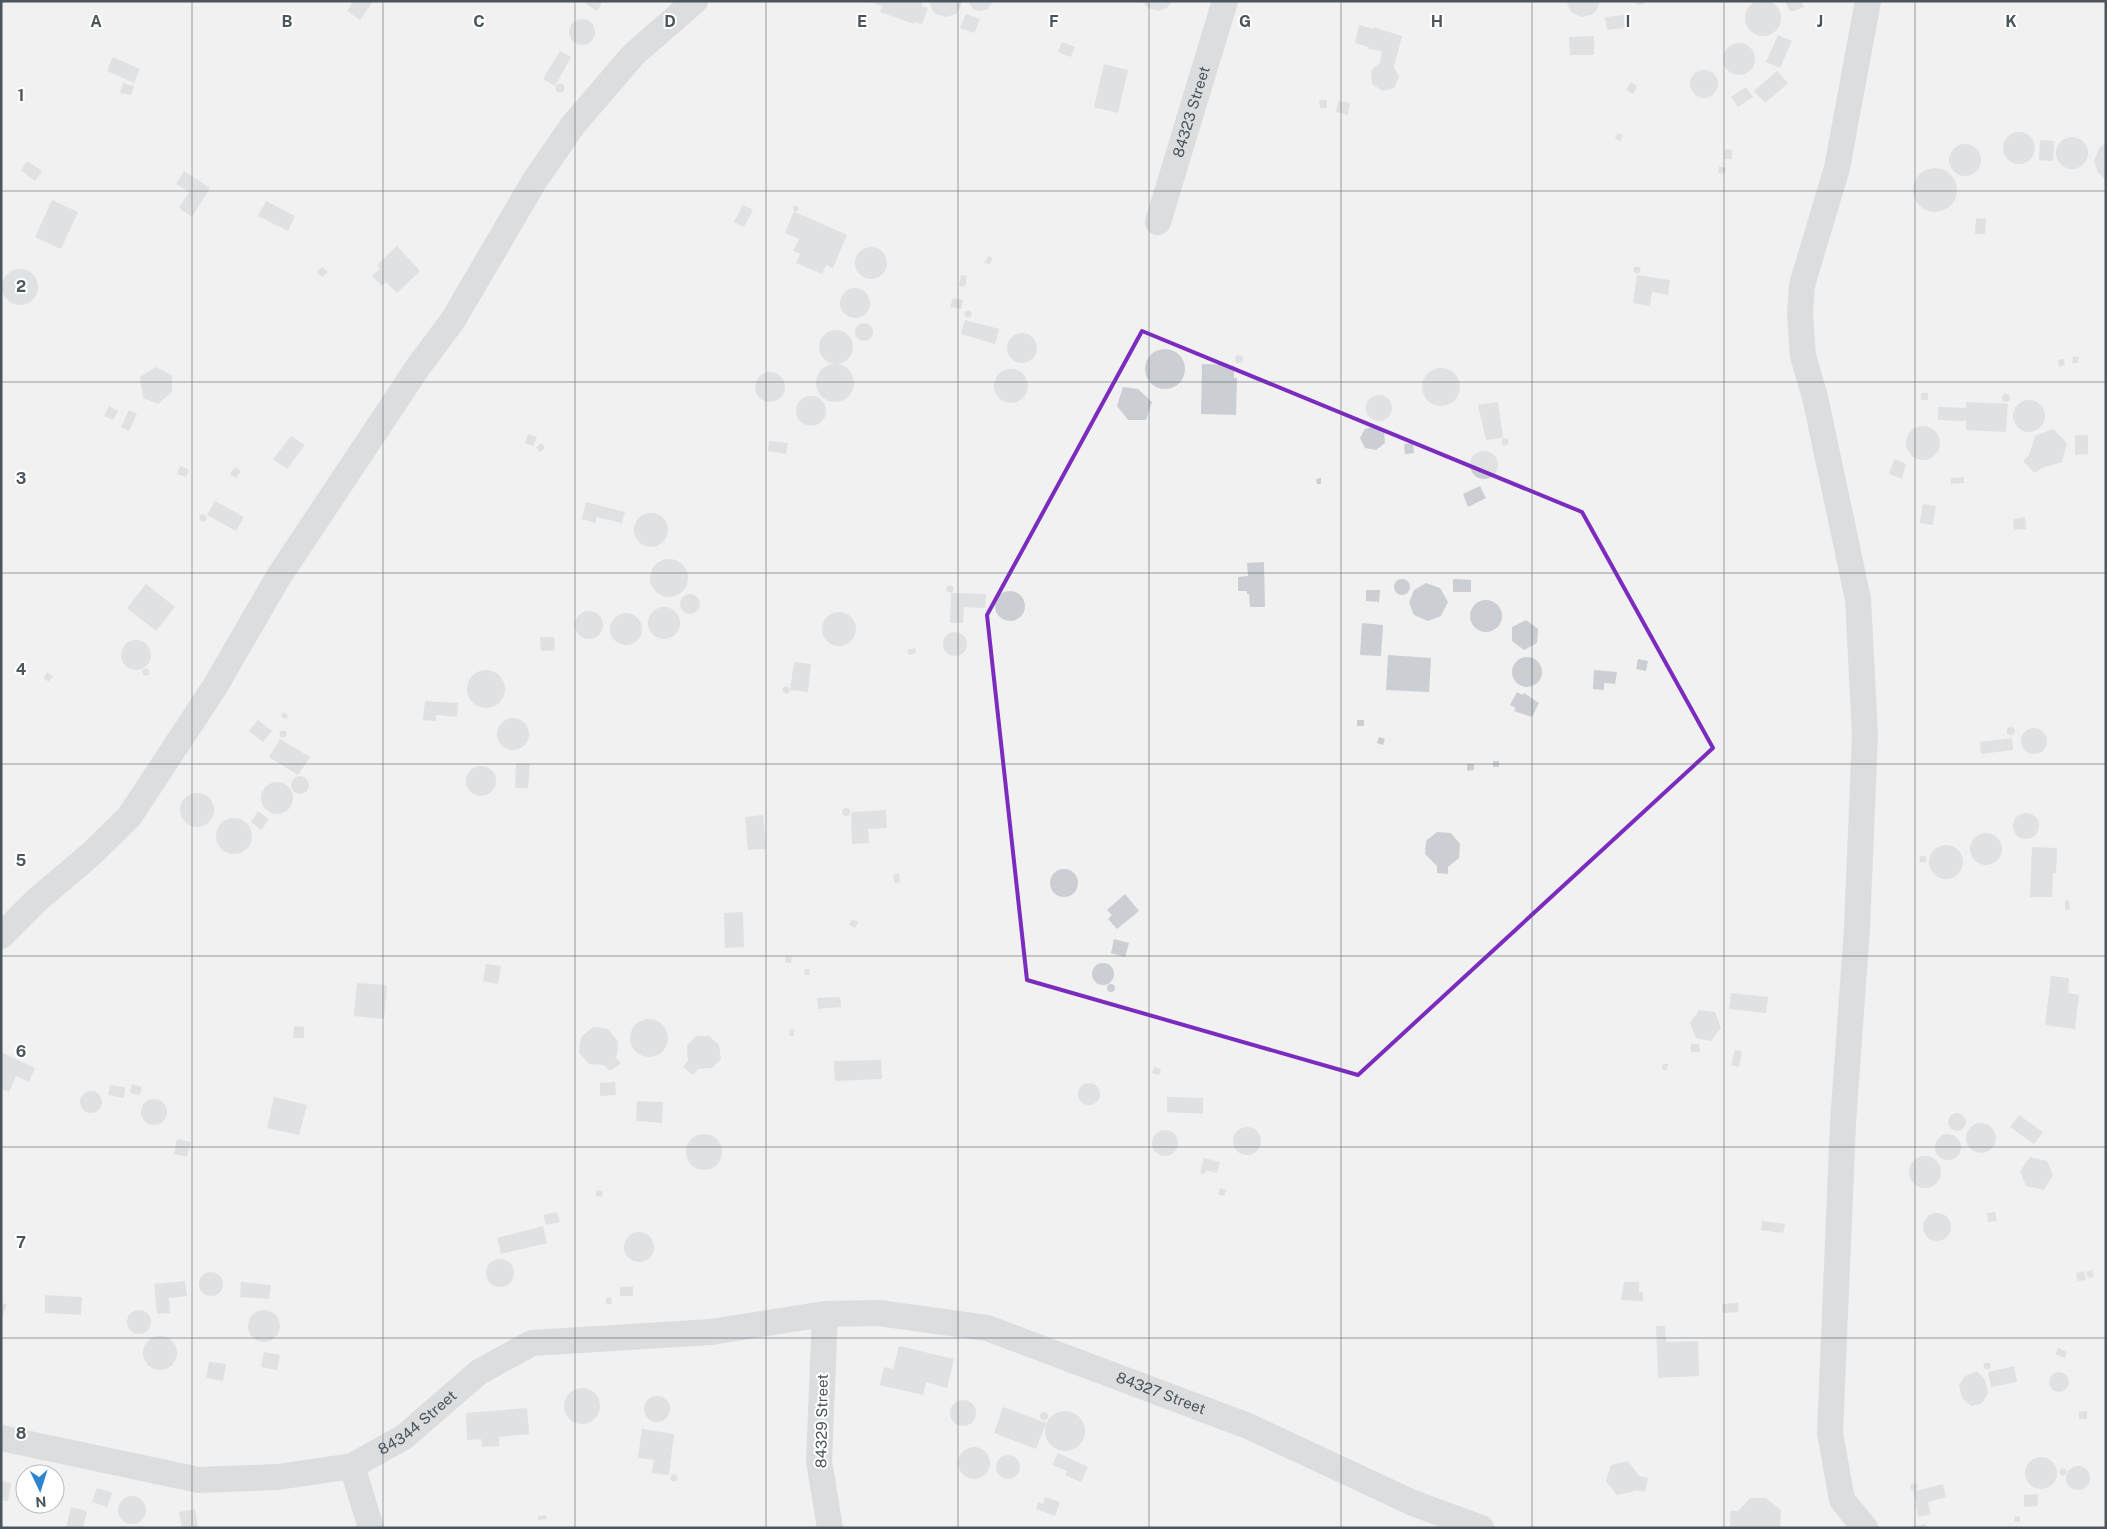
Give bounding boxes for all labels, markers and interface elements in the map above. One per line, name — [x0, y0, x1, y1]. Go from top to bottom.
text: A — [90, 12, 102, 31]
text: B — [282, 12, 293, 31]
text: C — [473, 12, 485, 31]
text: D — [664, 12, 676, 31]
text: E — [857, 12, 867, 31]
text: F — [1049, 12, 1059, 31]
text: G — [1239, 12, 1251, 31]
text: H — [1431, 12, 1443, 31]
text: I — [1626, 12, 1630, 31]
text: J — [1817, 12, 1823, 31]
text: K — [2005, 12, 2017, 31]
street label: 84323 Street — [1169, 64, 1213, 159]
text: 1 — [18, 86, 24, 105]
text: 2 — [16, 277, 26, 296]
text: 3 — [16, 469, 26, 488]
text: 4 — [16, 660, 27, 679]
text: 5 — [16, 851, 27, 870]
text: 6 — [16, 1042, 26, 1061]
text: 7 — [16, 1233, 26, 1252]
street label: 84327 Street — [1114, 1368, 1208, 1417]
street label: 84329 Street — [812, 1374, 831, 1468]
street label: 84344 Street — [375, 1386, 460, 1458]
text: 8 — [16, 1424, 27, 1443]
north arrow — [15, 1464, 65, 1514]
text: N — [35, 1494, 47, 1510]

